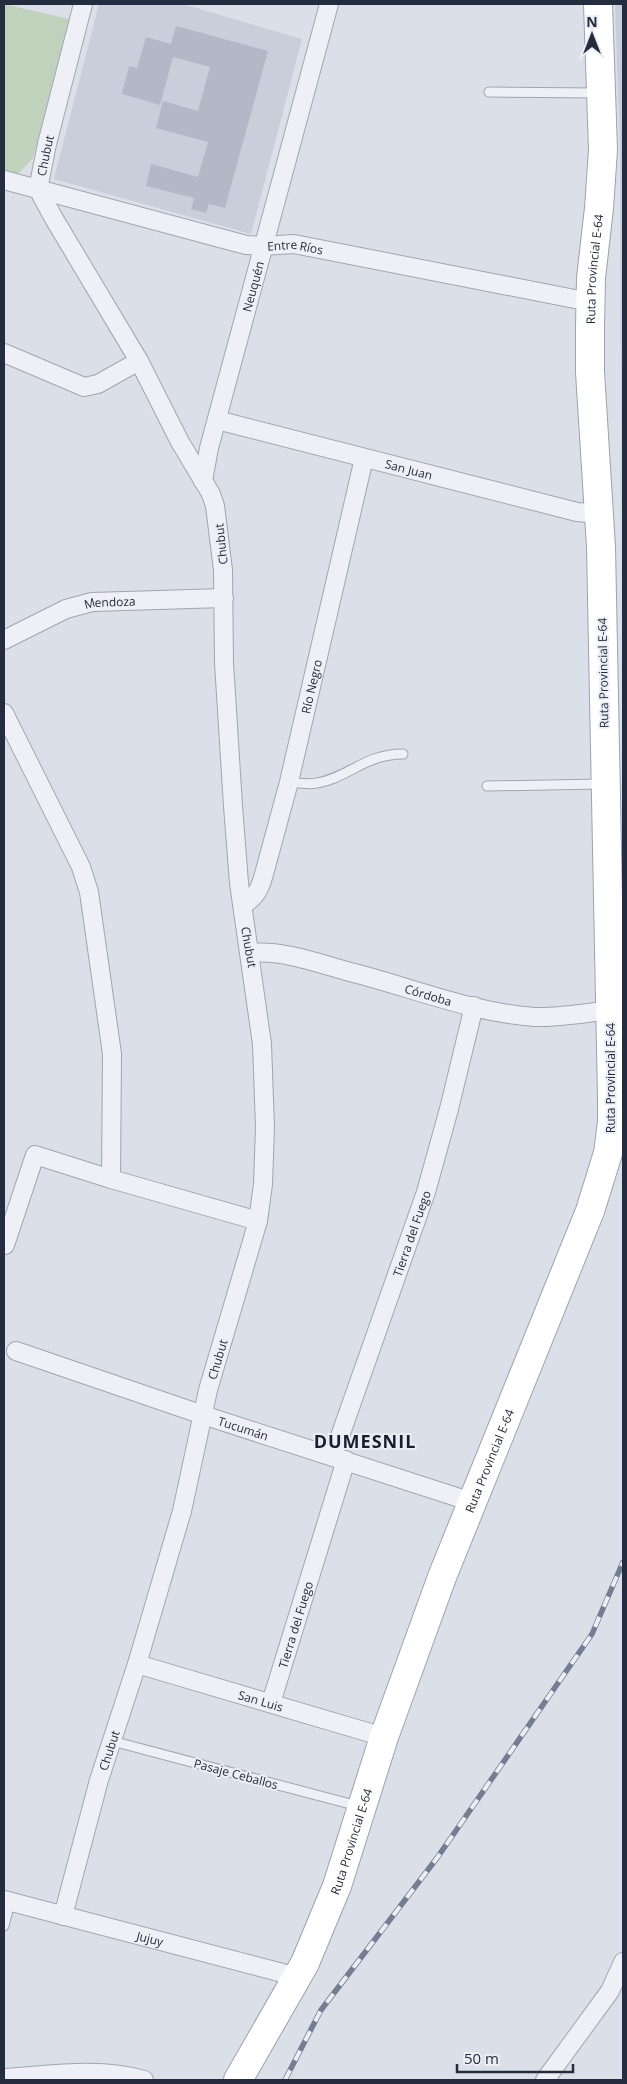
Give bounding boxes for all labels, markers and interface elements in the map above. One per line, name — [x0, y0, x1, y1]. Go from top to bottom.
north arrow — [567, 10, 617, 60]
text: N — [586, 12, 598, 31]
street label: Chubut — [32, 133, 57, 177]
street label: Ruta Provincial E-64 — [582, 213, 607, 324]
street label: Entre Ríos — [267, 235, 325, 258]
street label: Neuquén — [238, 259, 268, 314]
street label: San Juan — [383, 455, 434, 483]
street label: Chubut — [210, 523, 232, 565]
street label: Mendoza — [82, 592, 136, 612]
street label: Ruta Provincial E-64 — [594, 618, 612, 728]
street label: Río Negro — [297, 658, 326, 715]
street label: Chubut — [237, 925, 261, 969]
street label: Córdoba — [403, 980, 454, 1010]
street label: Ruta Provincial E-64 — [602, 1023, 619, 1133]
street label: Tierra del Fuego — [388, 1188, 434, 1279]
street label: Chubut — [203, 1337, 231, 1382]
street label: Ruta Provincial E-64 — [460, 1406, 518, 1515]
street label: Tucumán — [216, 1412, 271, 1444]
district label: DUMESNIL — [314, 1429, 416, 1453]
street label: Tierra del Fuego — [274, 1579, 317, 1670]
street label: San Luis — [236, 1686, 286, 1715]
street label: Chubut — [94, 1728, 123, 1772]
street label: Pasaje Ceballos — [192, 1755, 280, 1793]
street label: Ruta Provincial E-64 — [326, 1786, 376, 1897]
street label: Jujuy — [134, 1926, 166, 1950]
scale bar — [457, 2042, 573, 2074]
text: 50 m — [464, 2048, 499, 2068]

